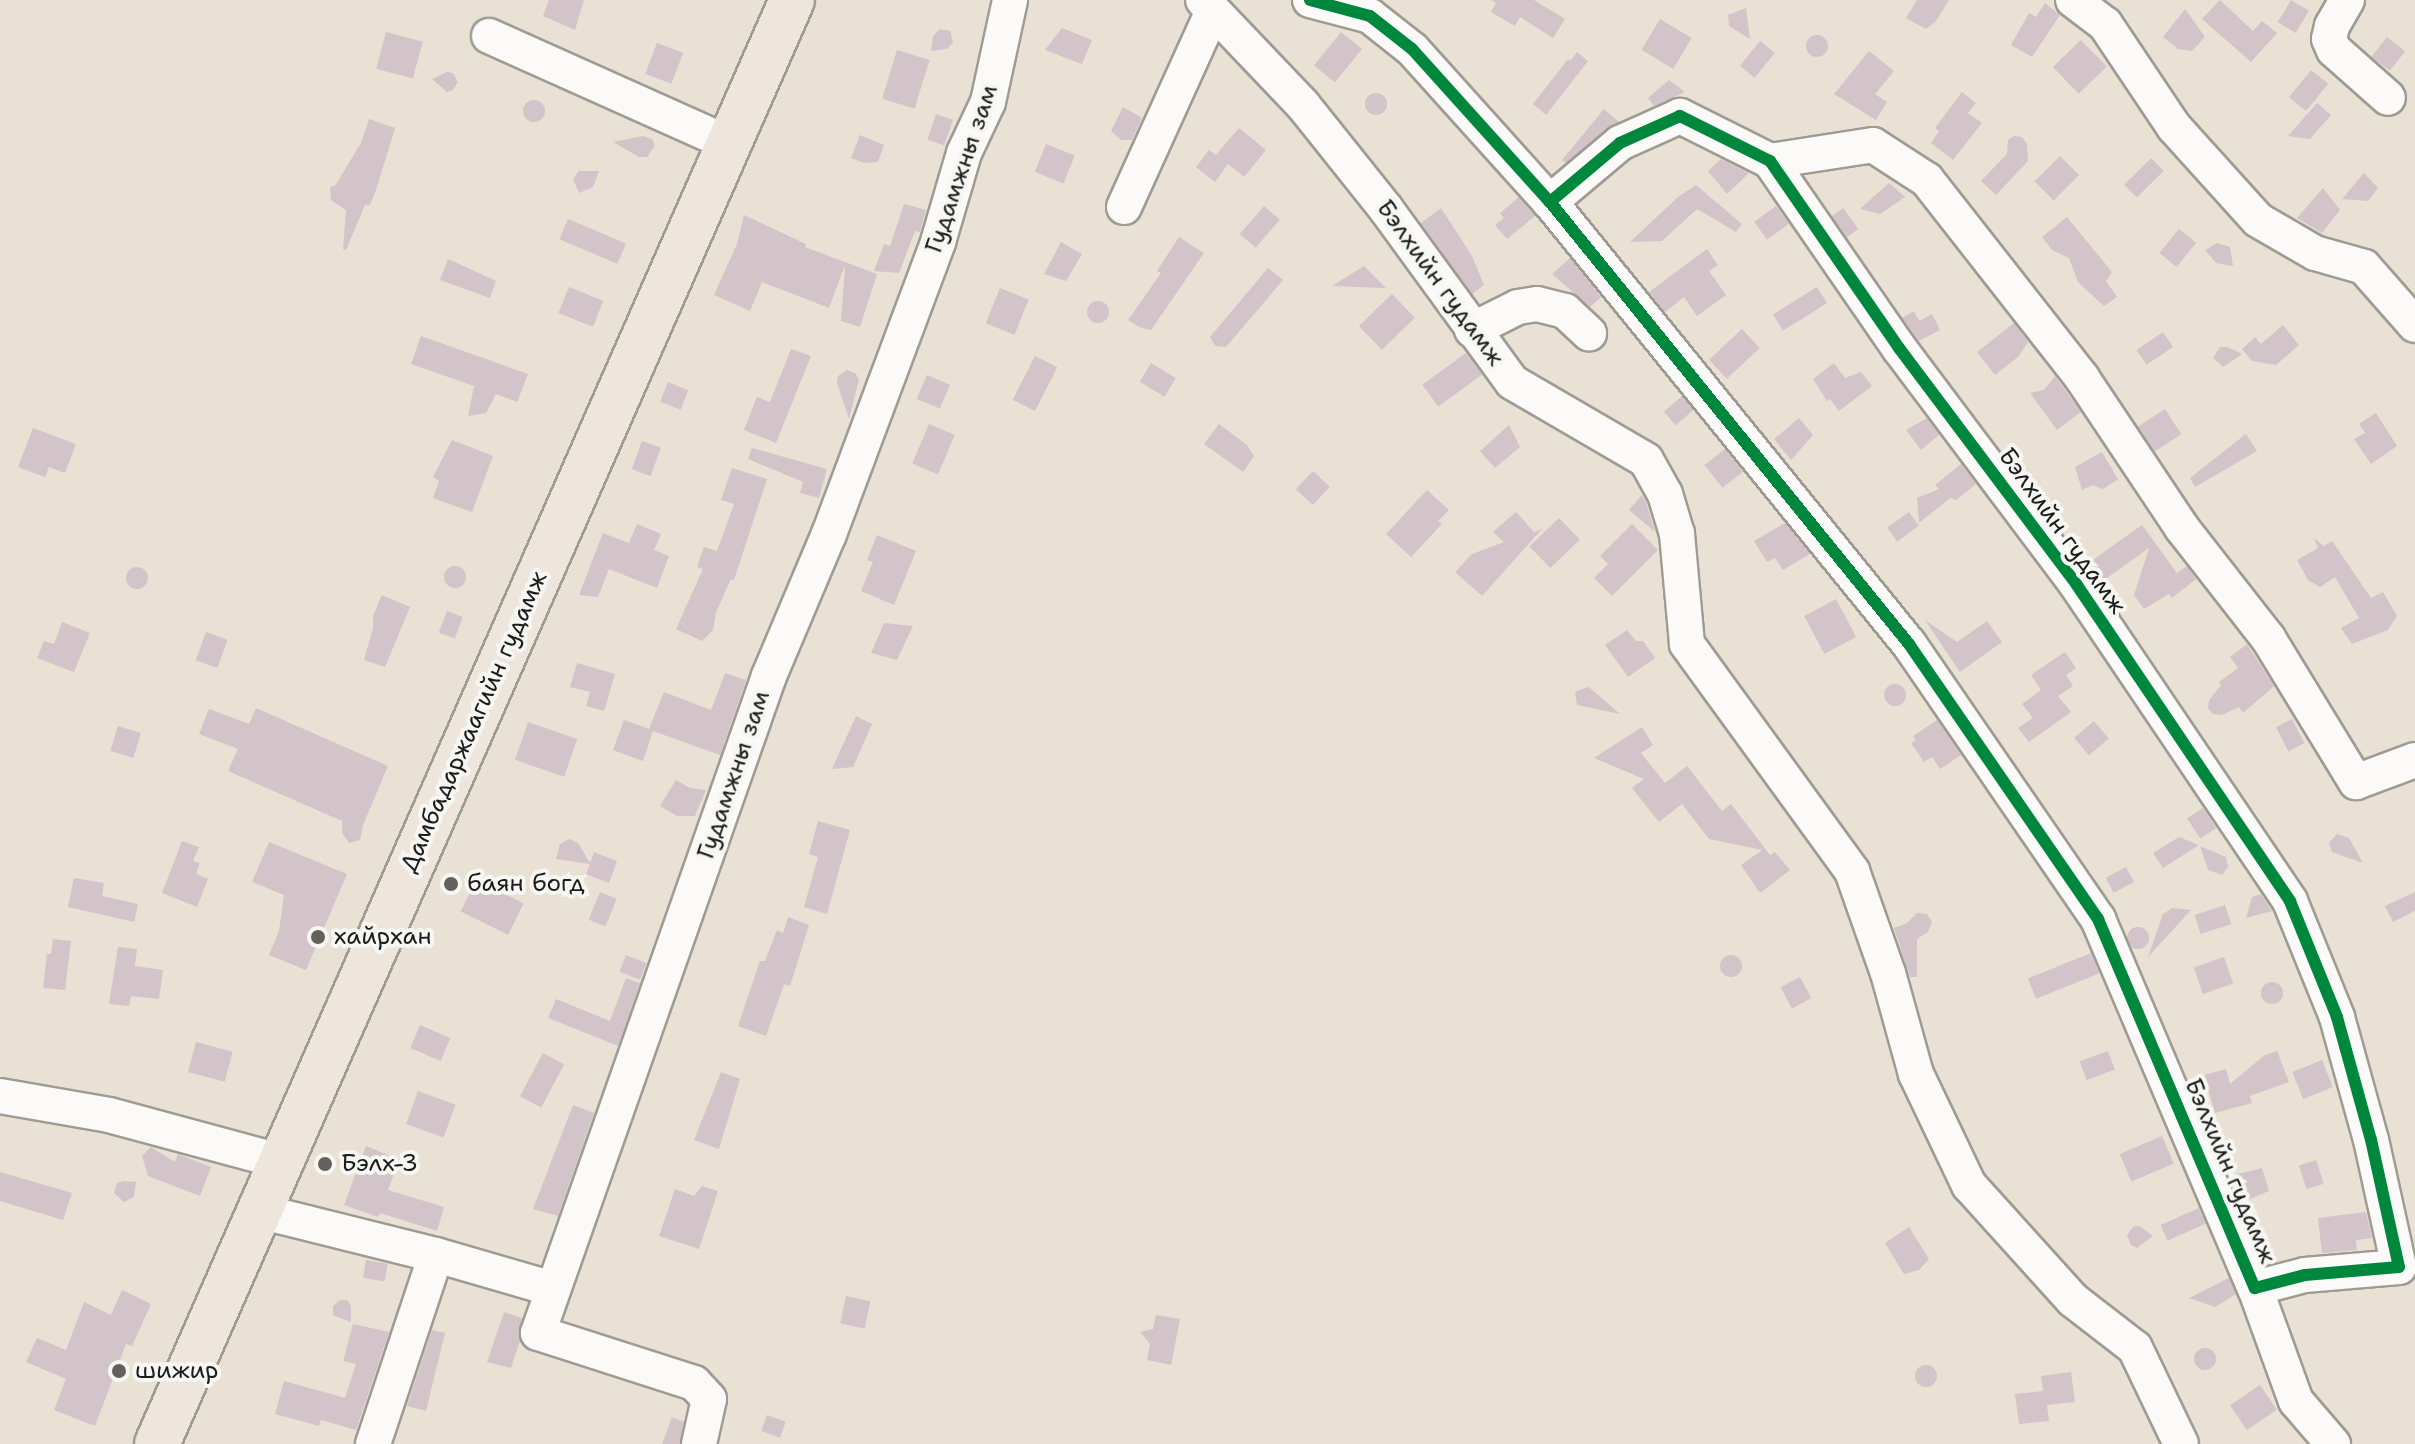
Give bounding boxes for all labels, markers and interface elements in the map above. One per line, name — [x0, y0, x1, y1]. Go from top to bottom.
street label: Гудамжны зам — [920, 81, 1004, 257]
street label: Бэлхийн гудамж — [1370, 194, 1510, 372]
street label: Бэлхийн гудамж — [1992, 442, 2132, 620]
street label: Дамбадаржаагийн гудамж — [394, 567, 554, 877]
street label: Гудамжны зам — [692, 687, 776, 863]
place label: баян богд — [467, 870, 585, 898]
marker: баян богд — [442, 875, 460, 893]
place label: хайрхан — [334, 923, 432, 951]
marker: хайрхан — [309, 928, 327, 946]
street label: Бэлхийн гудамж — [2178, 1074, 2282, 1268]
place label: Бэлх-3 — [341, 1150, 418, 1178]
marker: Бэлх-3 — [316, 1155, 334, 1173]
place label: шижир — [135, 1357, 219, 1385]
marker: шижир — [110, 1362, 128, 1380]

